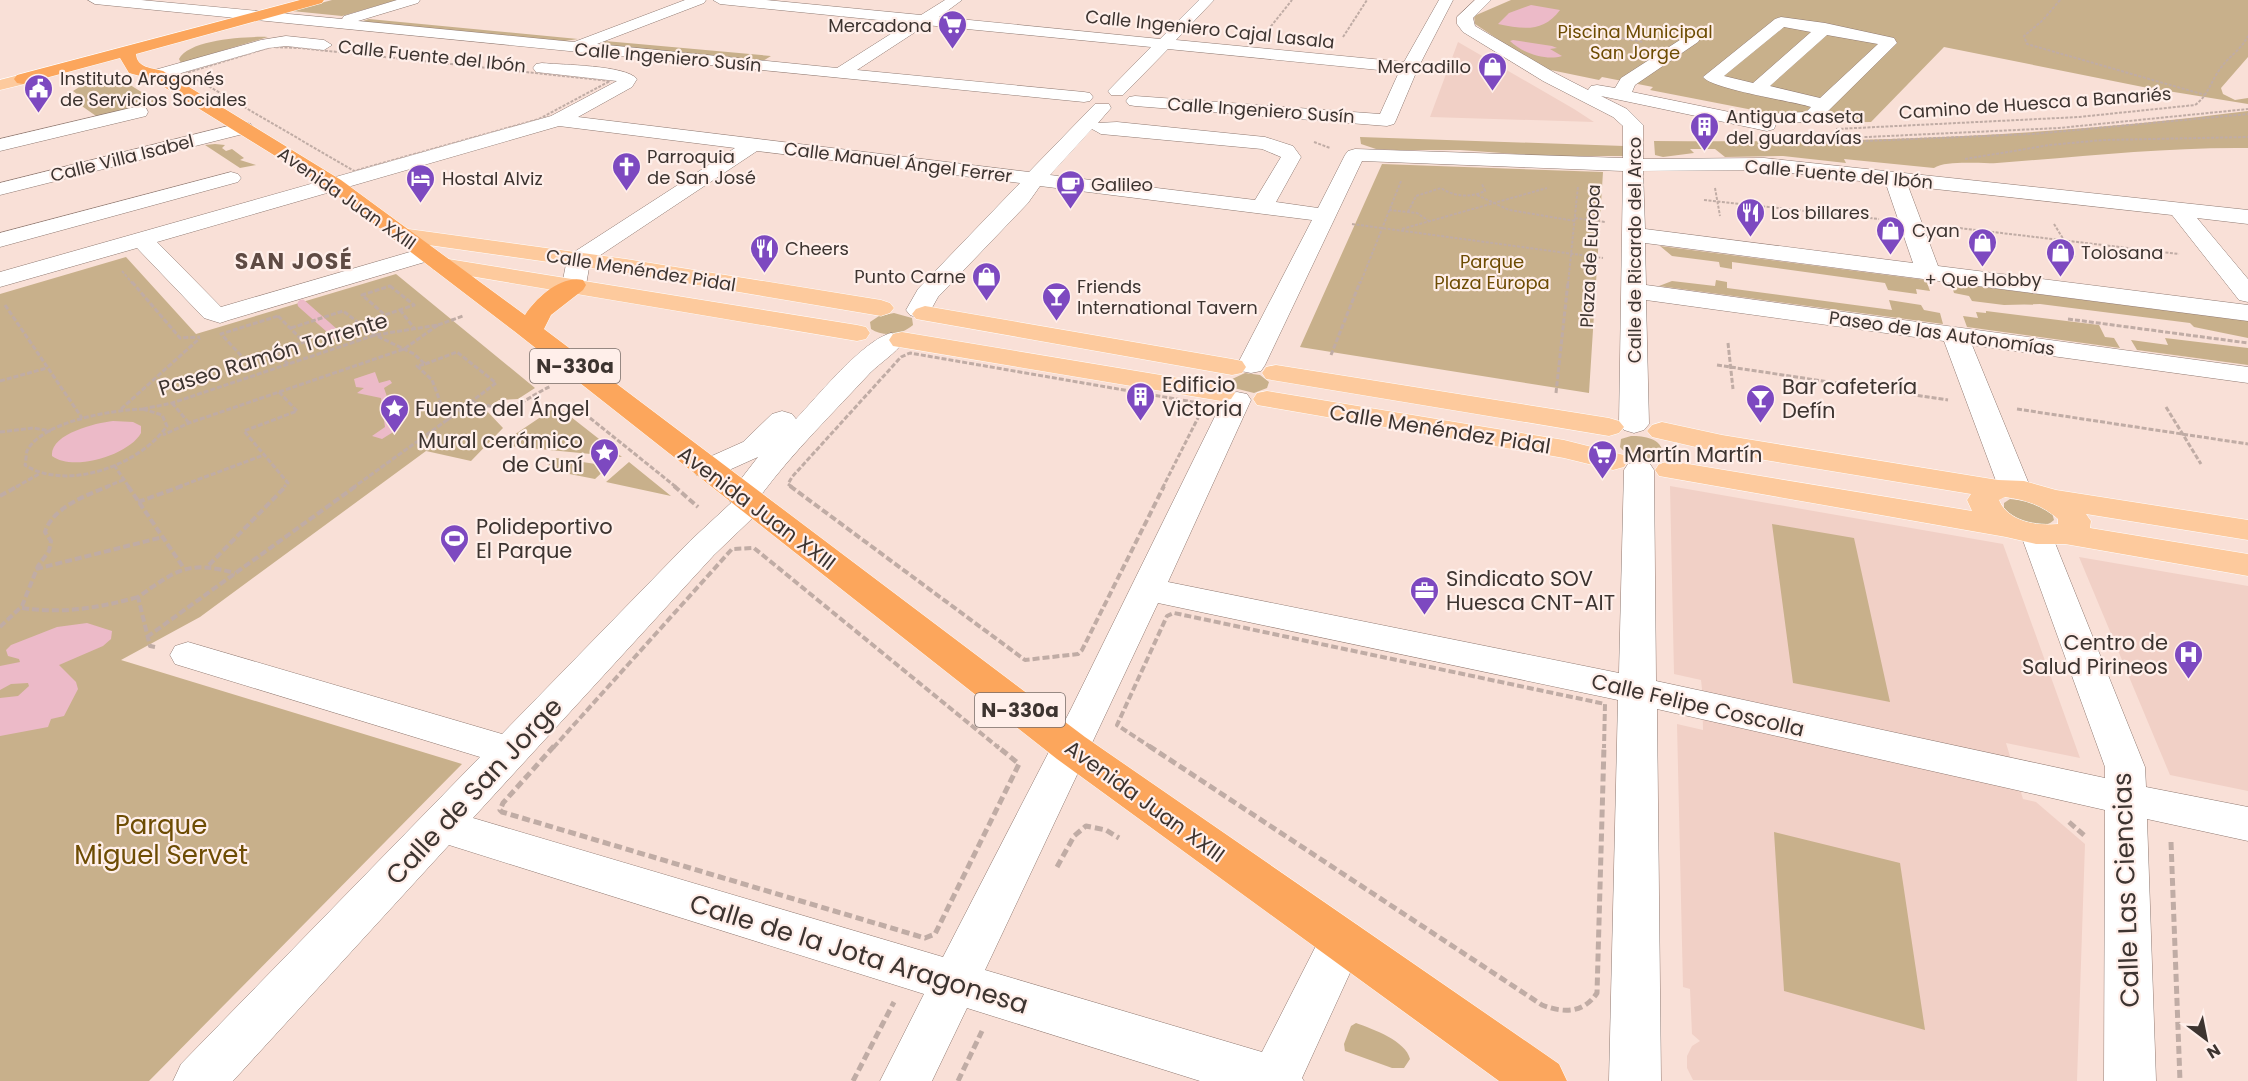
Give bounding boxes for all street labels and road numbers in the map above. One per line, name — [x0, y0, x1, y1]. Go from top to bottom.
street label: Calle Ingeniero Cajal Lasala — [1084, 3, 1336, 55]
street label: Calle Fuente del Ibón — [337, 34, 527, 78]
street label: Calle Ingeniero Susín — [573, 36, 763, 78]
street label: Camino de Huesca a Banariés — [1898, 81, 2172, 125]
street label: Calle Ingeniero Susín — [1166, 91, 1356, 129]
street label: Calle Villa Isabel — [48, 128, 196, 188]
street label: Calle Manuel Ángel Ferrer — [782, 136, 1014, 188]
street label: Calle de Ricardo del Arco — [1622, 137, 1647, 363]
street label: Avenida Juan XXIII — [273, 141, 421, 255]
street label: Calle Fuente del Ibón — [1744, 153, 1934, 195]
street label: Plaza de Europa — [1574, 184, 1606, 328]
street label: Calle Menéndez Pidal — [544, 243, 738, 297]
street label: Paseo Ramón Torrente — [155, 305, 391, 403]
street label: Paseo de las Autonomías — [1828, 305, 2056, 361]
road number: N-330a — [530, 349, 620, 383]
street label: Calle Menéndez Pidal — [1327, 397, 1553, 461]
street label: Avenida Juan XXIII — [672, 439, 842, 577]
street label: Calle Felipe Coscolla — [1589, 666, 1807, 744]
street label: Calle de San Jorge — [378, 689, 570, 893]
road number: N-330a — [975, 693, 1065, 727]
street label: Avenida Juan XXIII — [1059, 733, 1231, 869]
street label: Calle Las Ciencias — [2104, 772, 2148, 1008]
street label: Calle de la Jota Aragonesa — [685, 885, 1033, 1023]

